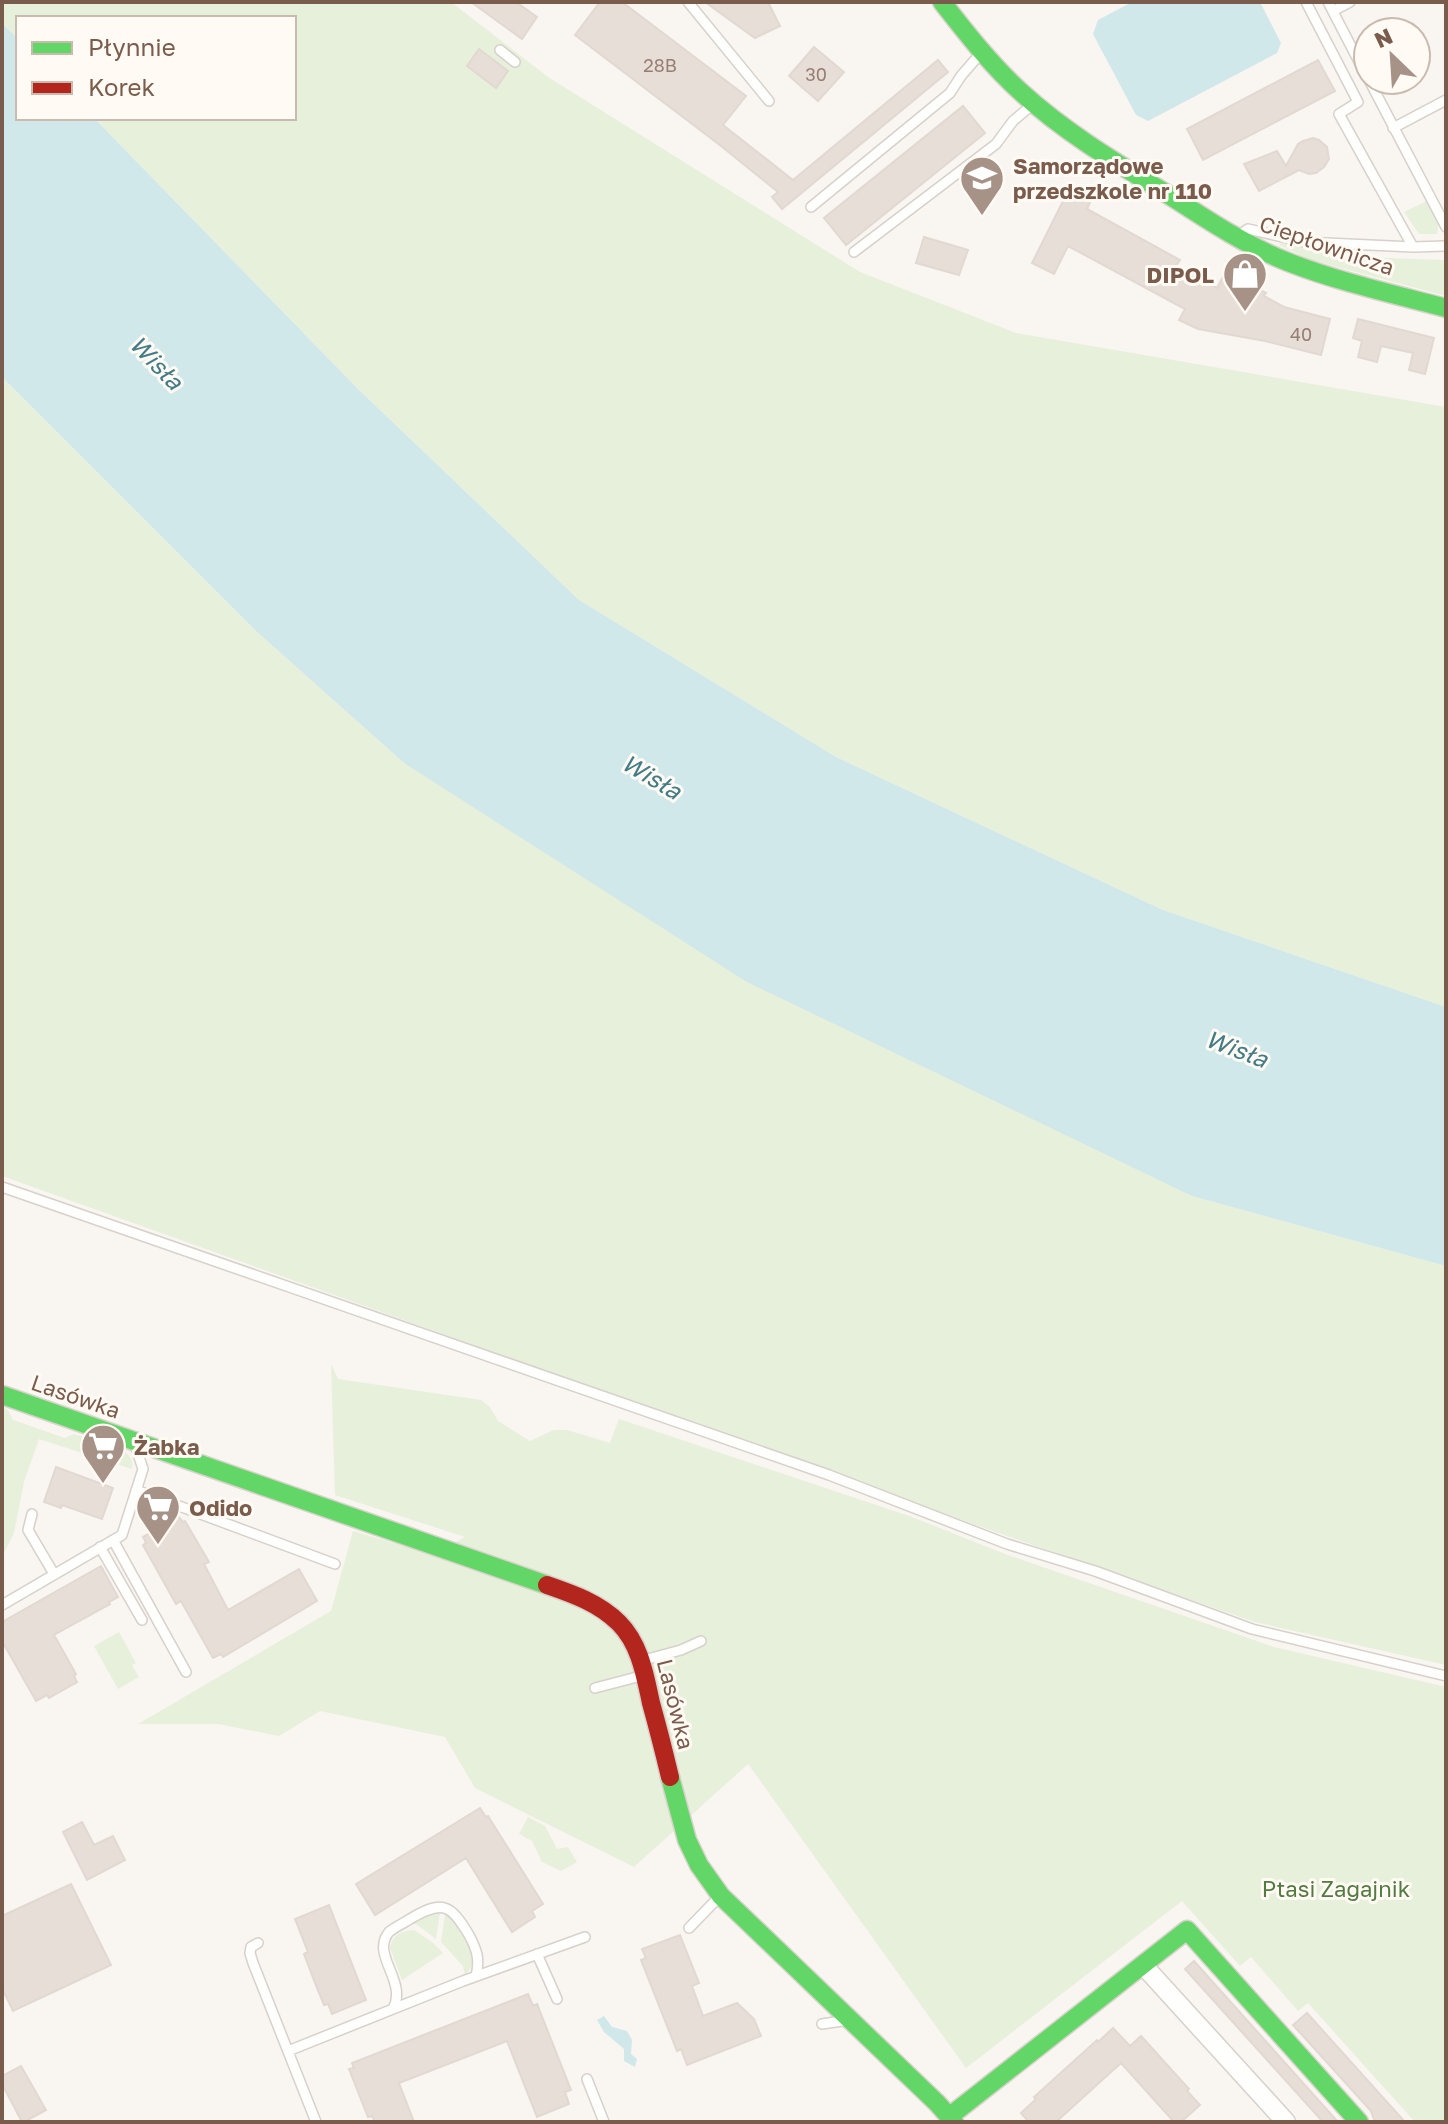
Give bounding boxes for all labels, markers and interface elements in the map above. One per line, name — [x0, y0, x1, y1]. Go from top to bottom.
legend — [16, 16, 296, 120]
north arrow — [1352, 16, 1432, 96]
text: N — [1370, 22, 1397, 53]
text: Płynnie — [88, 32, 176, 61]
house number: 28B — [643, 54, 677, 76]
house number: 30 — [805, 63, 827, 85]
text: Korek — [88, 72, 155, 101]
place label: Samorządowe przedszkole nr 110 — [1013, 152, 1212, 204]
school or university icon: Samorządowe przedszkole nr 110 — [958, 154, 1006, 217]
street label: Ciepłownicza — [1256, 209, 1398, 281]
shop icon: DIPOL — [1221, 250, 1269, 313]
place label: DIPOL — [1147, 261, 1214, 288]
house number: 40 — [1290, 323, 1312, 345]
water label: Wisła — [124, 329, 191, 396]
water label: Wisła — [617, 747, 688, 806]
water label: Wisła — [1202, 1023, 1273, 1074]
street label: Lasówka — [28, 1368, 124, 1424]
supermarket icon: Żabka — [79, 1422, 127, 1485]
place label: Żabka — [134, 1433, 199, 1460]
supermarket icon: Odido — [134, 1483, 182, 1546]
place label: Odido — [189, 1494, 252, 1521]
street label: Lasówka — [652, 1656, 700, 1752]
park label: Ptasi Zagajnik — [1262, 1875, 1410, 1902]

